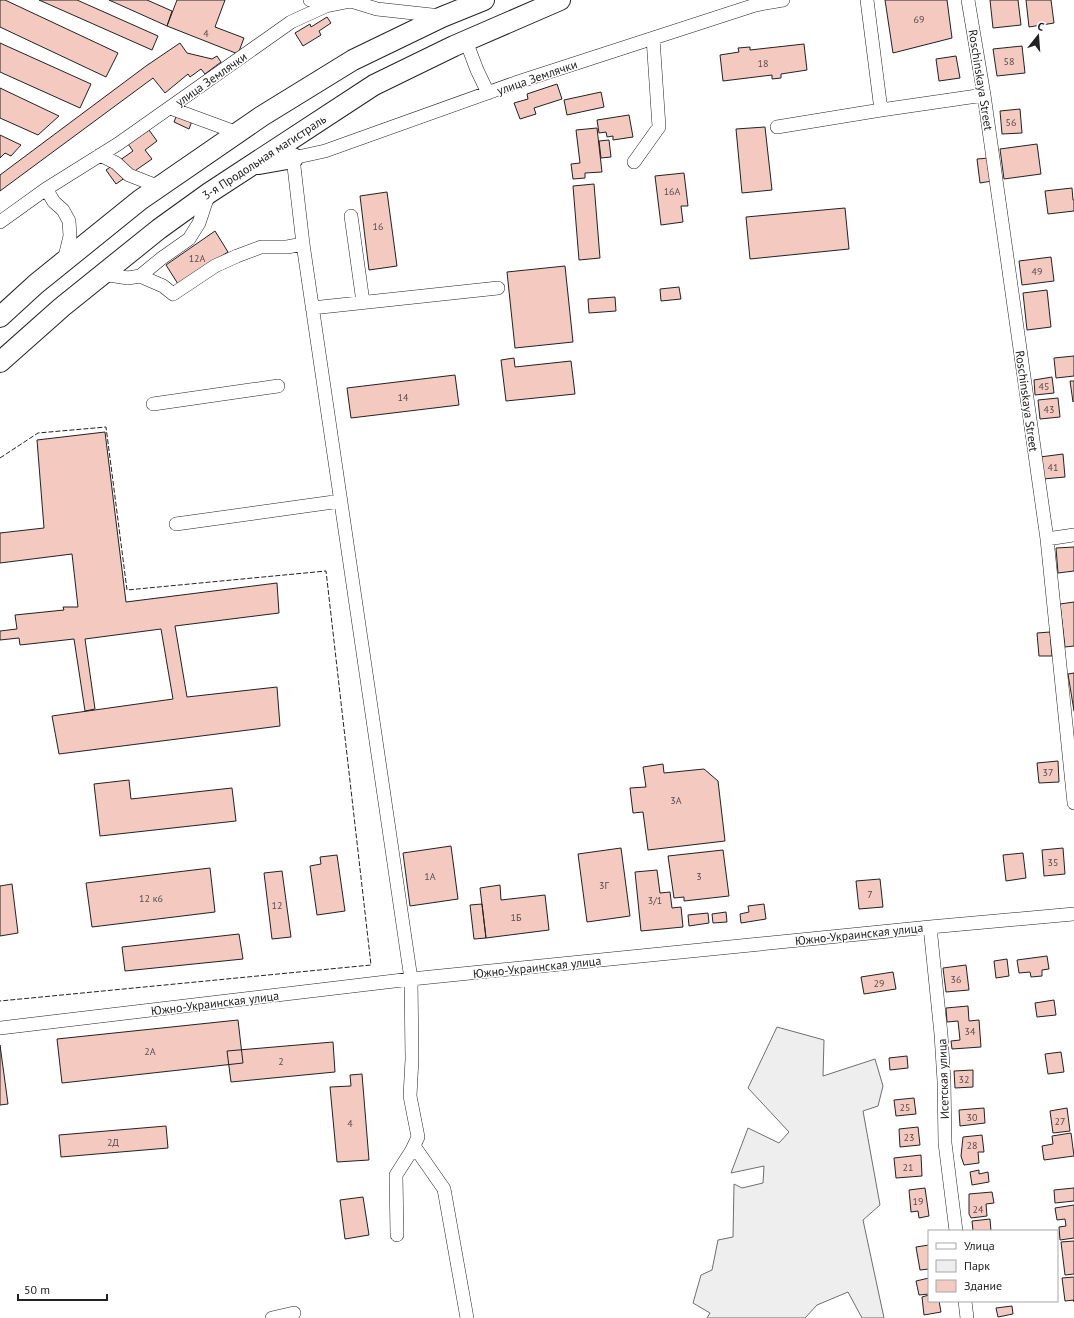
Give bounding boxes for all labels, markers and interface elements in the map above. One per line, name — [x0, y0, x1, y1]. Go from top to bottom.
house number: 69 — [914, 13, 924, 26]
north arrow — [1018, 16, 1058, 56]
text: С — [1036, 19, 1046, 34]
house number: 4 — [203, 27, 209, 40]
street label: Roschinskaya Street — [966, 28, 996, 132]
street label: улица Землячки — [172, 49, 250, 109]
house number: 58 — [1004, 55, 1014, 68]
street label: улица Землячки — [495, 56, 579, 98]
house number: 18 — [758, 57, 768, 70]
street label: 3-я Продольная магистраль — [199, 111, 329, 203]
house number: 56 — [1006, 116, 1016, 129]
house number: 16А — [664, 185, 681, 198]
house number: 16 — [373, 220, 383, 233]
house number: 12А — [189, 252, 206, 265]
house number: 49 — [1032, 265, 1042, 278]
street label: Roschinskaya Street — [1012, 349, 1042, 453]
house number: 45 — [1039, 380, 1049, 393]
house number: 14 — [398, 391, 409, 404]
house number: 43 — [1044, 403, 1054, 416]
house number: 41 — [1048, 461, 1058, 474]
house number: 37 — [1043, 766, 1053, 779]
house number: 3А — [670, 794, 682, 807]
house number: 35 — [1048, 856, 1058, 869]
house number: 1А — [424, 870, 436, 883]
house number: 3 — [696, 870, 702, 883]
house number: 3Г — [599, 879, 610, 892]
house number: 7 — [867, 888, 873, 901]
house number: 12 к6 — [139, 892, 163, 905]
house number: 3/1 — [648, 894, 662, 907]
house number: 12 — [272, 899, 282, 912]
house number: 1Б — [511, 911, 522, 924]
street label: Южно-Украинская улица — [794, 920, 924, 948]
street label: Южно-Украинская улица — [472, 953, 602, 981]
house number: 36 — [951, 973, 961, 986]
house number: 29 — [874, 977, 884, 990]
street label: Южно-Украинская улица — [150, 988, 280, 1018]
house number: 34 — [965, 1025, 976, 1038]
street label: Исетская улица — [934, 1038, 952, 1120]
house number: 2А — [144, 1045, 156, 1058]
house number: 2 — [278, 1055, 284, 1068]
house number: 32 — [959, 1073, 969, 1086]
house number: 25 — [900, 1101, 910, 1114]
house number: 30 — [967, 1111, 978, 1124]
house number: 27 — [1055, 1115, 1065, 1128]
house number: 4 — [347, 1117, 353, 1130]
house number: 23 — [904, 1131, 914, 1144]
house number: 2Д — [107, 1136, 119, 1149]
house number: 28 — [967, 1139, 977, 1152]
house number: 21 — [903, 1161, 913, 1174]
house number: 19 — [913, 1195, 923, 1208]
house number: 24 — [973, 1203, 984, 1216]
legend — [928, 1230, 1058, 1302]
text: Улица — [964, 1238, 995, 1253]
text: Парк — [964, 1258, 990, 1273]
scale bar — [18, 1276, 107, 1302]
text: Здание — [964, 1278, 1002, 1293]
text: 50 m — [24, 1282, 50, 1297]

